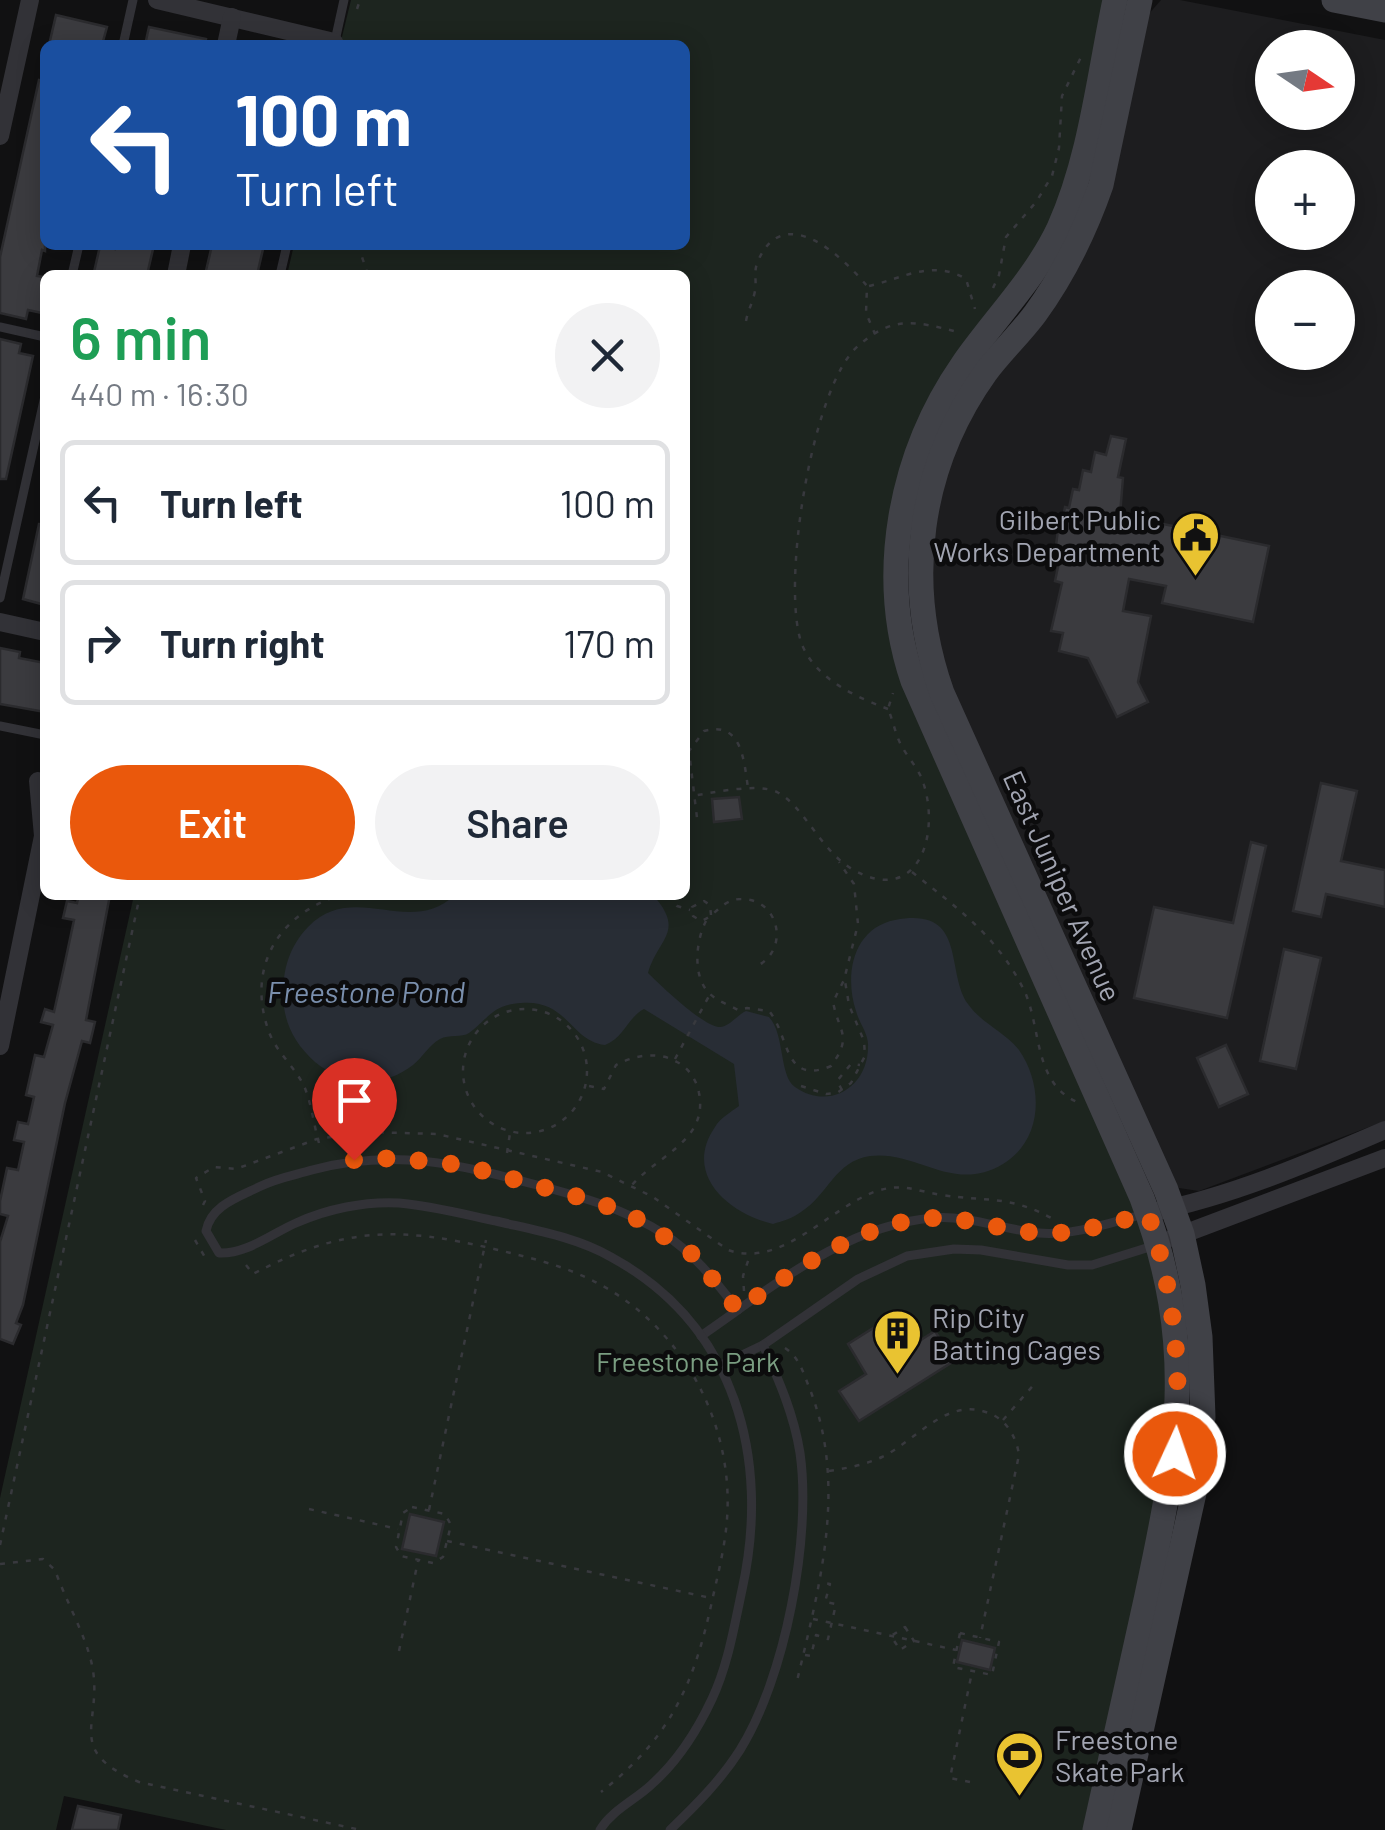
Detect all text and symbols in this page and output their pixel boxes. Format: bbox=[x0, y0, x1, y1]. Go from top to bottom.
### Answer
north arrow bbox=[1255, 30, 1355, 130]
map controls bbox=[1255, 30, 1355, 370]
text: 100 m bbox=[235, 76, 412, 160]
icon: left bbox=[70, 80, 200, 210]
button: + bbox=[1255, 150, 1355, 250]
text: Turn left bbox=[235, 161, 399, 215]
button: − bbox=[1255, 270, 1355, 370]
text: 6 min bbox=[70, 300, 211, 372]
button: close bbox=[555, 303, 660, 408]
text: 440 m · 16:30 bbox=[70, 374, 249, 412]
icon: left bbox=[75, 475, 130, 530]
text: Turn left bbox=[160, 480, 303, 526]
text: 100 m bbox=[560, 480, 655, 526]
place label: Gilbert Public Works Department bbox=[933, 502, 1161, 568]
public building icon: Gilbert Public Works Department bbox=[1170, 510, 1222, 578]
icon: right bbox=[75, 615, 130, 670]
text: Turn right bbox=[160, 620, 325, 666]
text: 170 m bbox=[563, 620, 655, 666]
button: Exit bbox=[70, 765, 355, 880]
button: Share bbox=[375, 765, 660, 880]
street label: East Juniper Avenue bbox=[997, 765, 1129, 1006]
water label: Freestone Pond bbox=[267, 973, 465, 1009]
pin bbox=[312, 1058, 397, 1161]
icon: arrive bbox=[327, 1073, 382, 1128]
place label: Rip City Batting Cages bbox=[932, 1300, 1101, 1366]
building icon: Rip City Batting Cages bbox=[871, 1308, 923, 1376]
park label: Freestone Park bbox=[596, 1344, 780, 1378]
position arrow bbox=[1123, 1402, 1227, 1506]
place label: Freestone Skate Park bbox=[1055, 1722, 1185, 1788]
sports icon: Freestone Skate Park bbox=[994, 1730, 1046, 1798]

